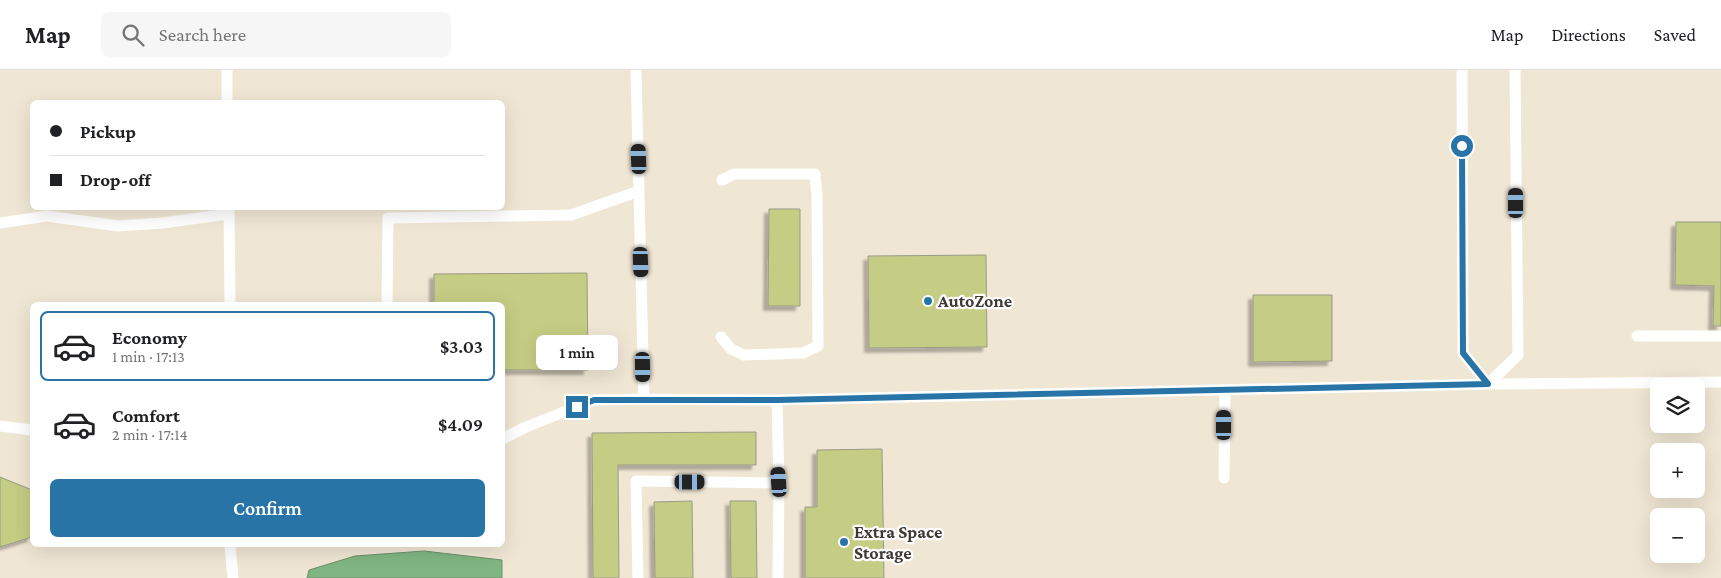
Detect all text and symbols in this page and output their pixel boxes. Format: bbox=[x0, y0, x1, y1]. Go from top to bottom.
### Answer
search box bbox=[101, 12, 451, 57]
text: Map bbox=[25, 21, 71, 48]
icon: search bbox=[119, 21, 147, 49]
text: Search here bbox=[159, 24, 246, 45]
text: Map bbox=[1491, 25, 1523, 45]
text: Directions bbox=[1551, 25, 1626, 45]
text: Saved bbox=[1654, 25, 1696, 45]
text: Pickup bbox=[80, 121, 136, 142]
route start bbox=[1451, 135, 1473, 157]
car bbox=[630, 144, 647, 174]
text: Drop-off bbox=[80, 169, 151, 190]
car bbox=[1508, 188, 1523, 218]
car bbox=[632, 247, 649, 277]
place label: AutoZone bbox=[937, 291, 1012, 311]
marker: AutoZone bbox=[922, 295, 934, 307]
icon: car bbox=[52, 324, 97, 369]
text: Economy bbox=[112, 327, 187, 348]
callout: 1 min bbox=[536, 334, 618, 370]
text: $3.03 bbox=[440, 336, 483, 357]
text: 1 min bbox=[559, 344, 595, 361]
text: 1 min · 17:13 bbox=[112, 348, 185, 365]
car bbox=[635, 352, 650, 382]
map controls bbox=[1650, 378, 1705, 563]
button: layers bbox=[1650, 378, 1705, 433]
route end bbox=[566, 396, 588, 418]
icon: car bbox=[52, 402, 97, 447]
text: Comfort bbox=[112, 405, 180, 426]
car bbox=[1216, 410, 1231, 440]
text: $4.09 bbox=[438, 414, 483, 435]
text: 2 min · 17:14 bbox=[112, 426, 188, 443]
button: + bbox=[1650, 443, 1705, 498]
car bbox=[770, 467, 787, 497]
car bbox=[675, 475, 705, 490]
button: Confirm bbox=[50, 479, 485, 537]
button: − bbox=[1650, 508, 1705, 563]
place label: Extra Space Storage bbox=[854, 522, 942, 563]
marker: Extra Space Storage bbox=[838, 536, 850, 548]

